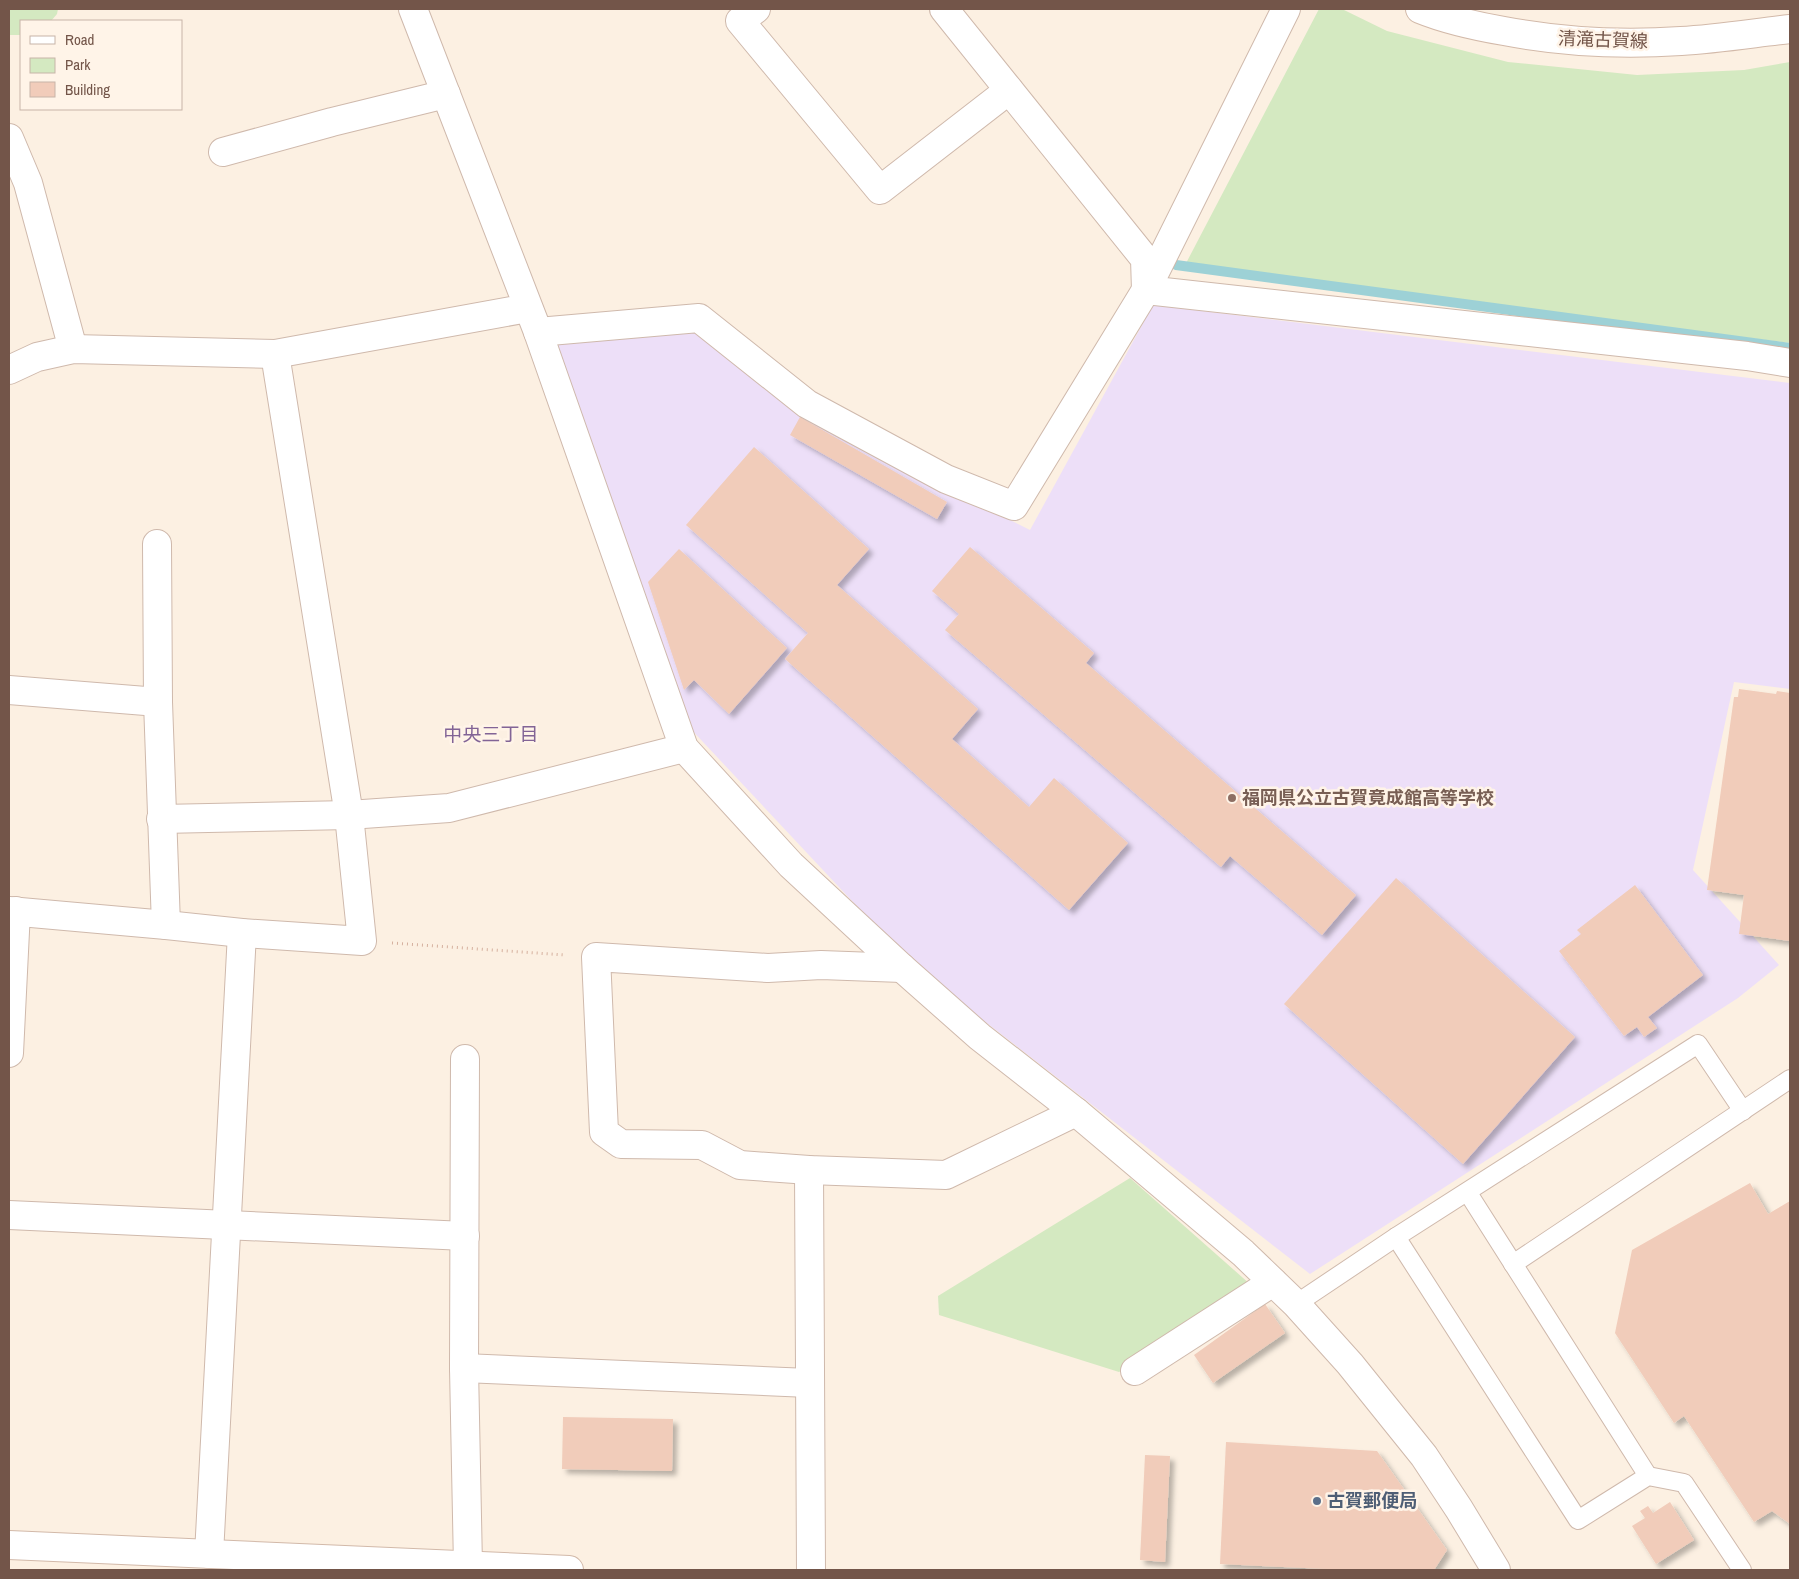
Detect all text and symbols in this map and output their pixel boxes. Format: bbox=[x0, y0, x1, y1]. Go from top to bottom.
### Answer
legend bbox=[20, 20, 182, 110]
street label: 清滝古賀線 bbox=[1558, 25, 1648, 54]
text: Road bbox=[65, 29, 94, 50]
text: Park bbox=[65, 54, 91, 75]
text: Building bbox=[65, 79, 110, 100]
district label: 中央三丁目 bbox=[443, 721, 539, 747]
place label: 福岡県公立古賀竟成館高等学校 bbox=[1242, 785, 1494, 810]
marker: 福岡県公立古賀竟成館高等学校 bbox=[1226, 792, 1238, 804]
place label: 古賀郵便局 bbox=[1327, 1488, 1417, 1513]
marker: 古賀郵便局 bbox=[1311, 1495, 1323, 1507]

